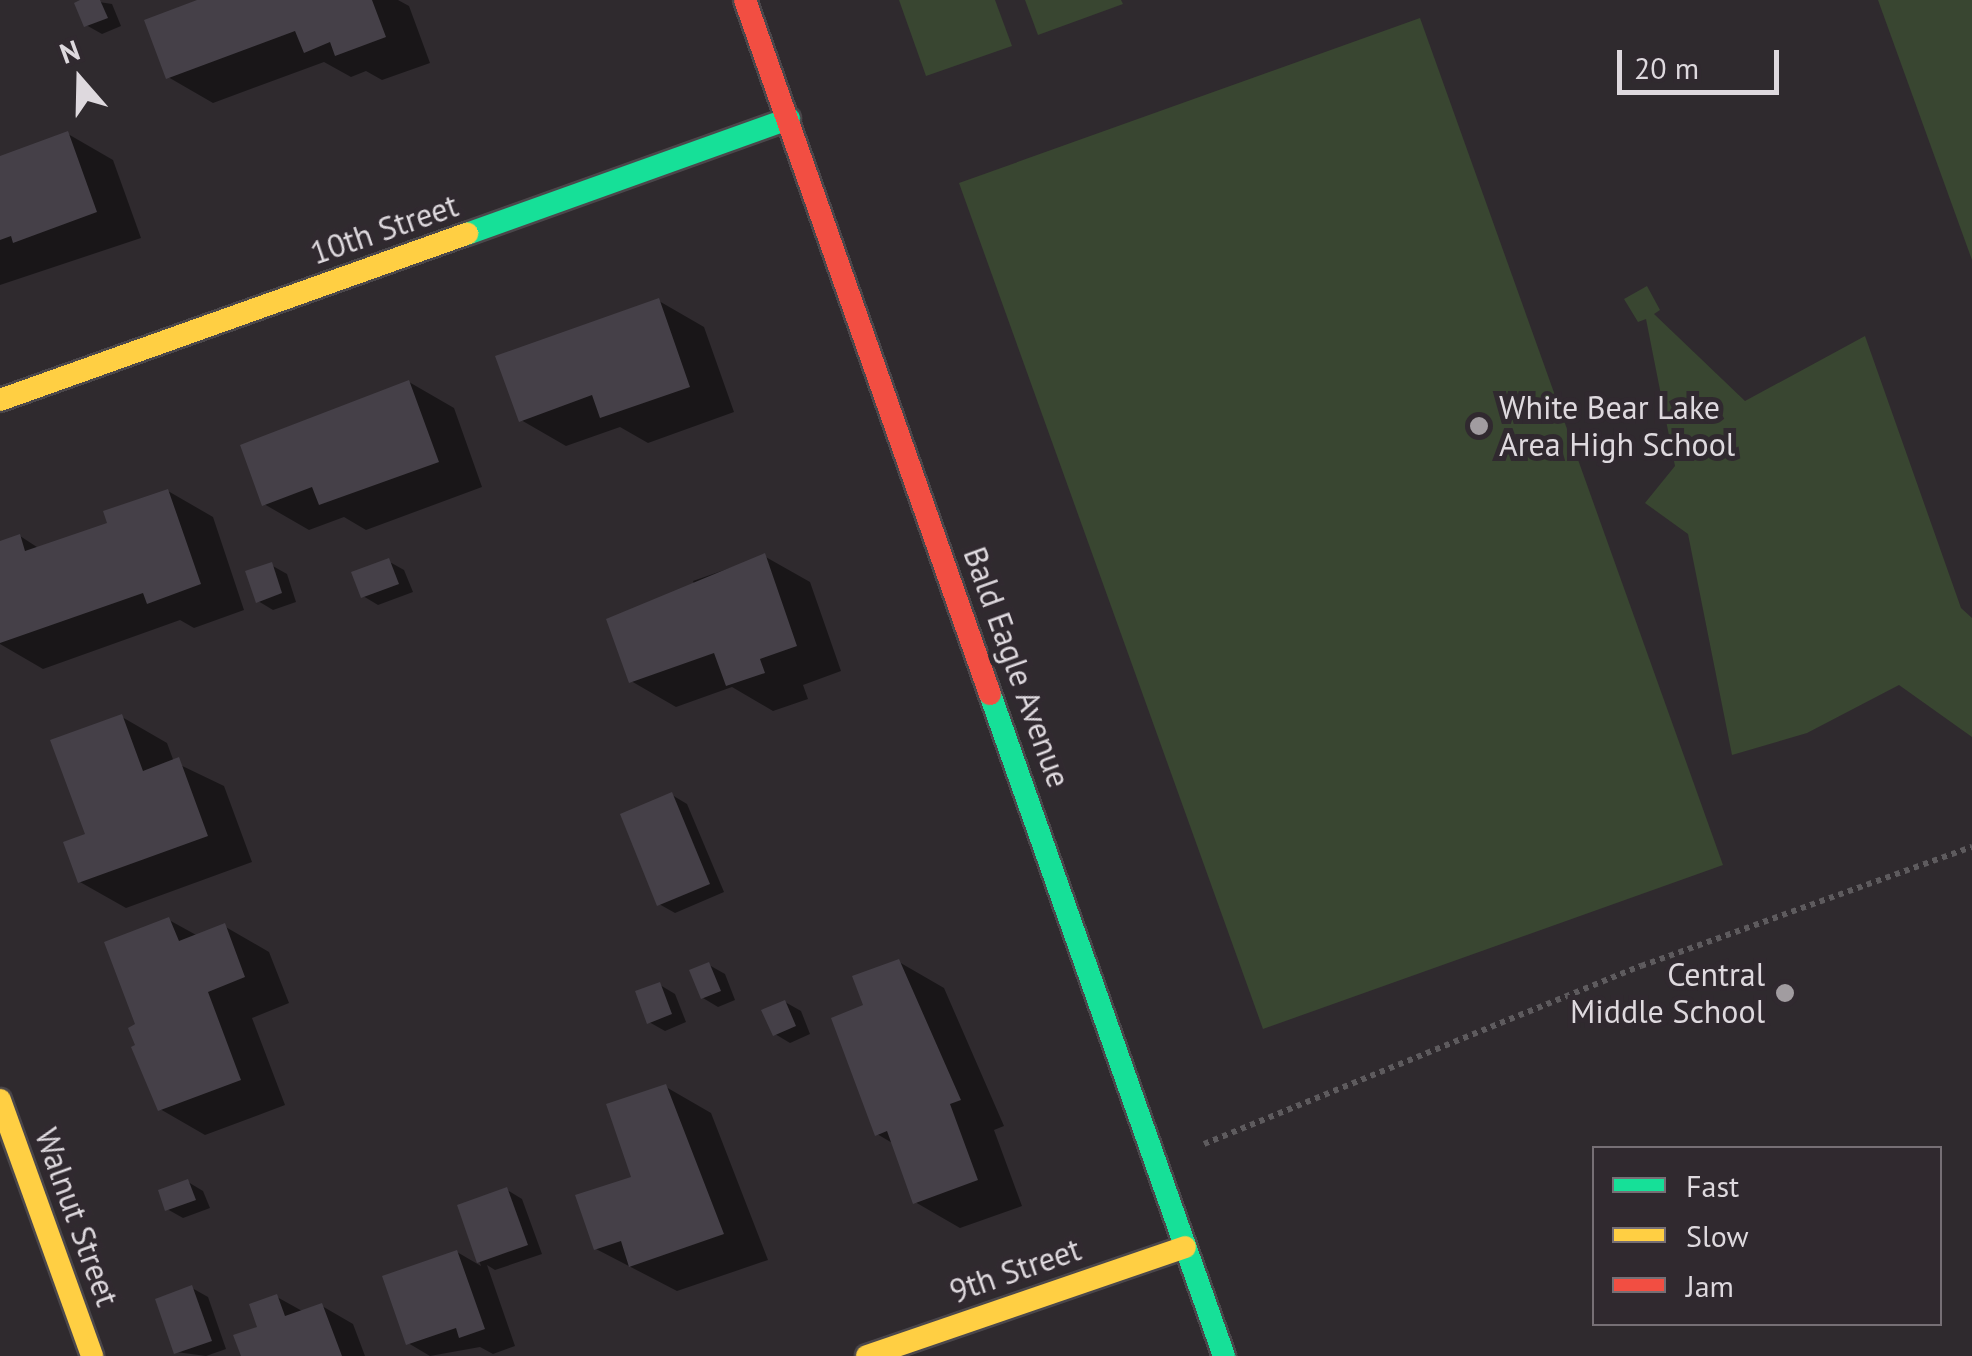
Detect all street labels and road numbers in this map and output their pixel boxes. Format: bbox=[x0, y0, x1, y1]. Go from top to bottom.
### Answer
street label: 10th Street bbox=[305, 186, 463, 272]
street label: Bald Eagle Avenue bbox=[956, 541, 1078, 793]
street label: Walnut Street bbox=[27, 1123, 127, 1311]
street label: 9th Street bbox=[944, 1230, 1086, 1310]

